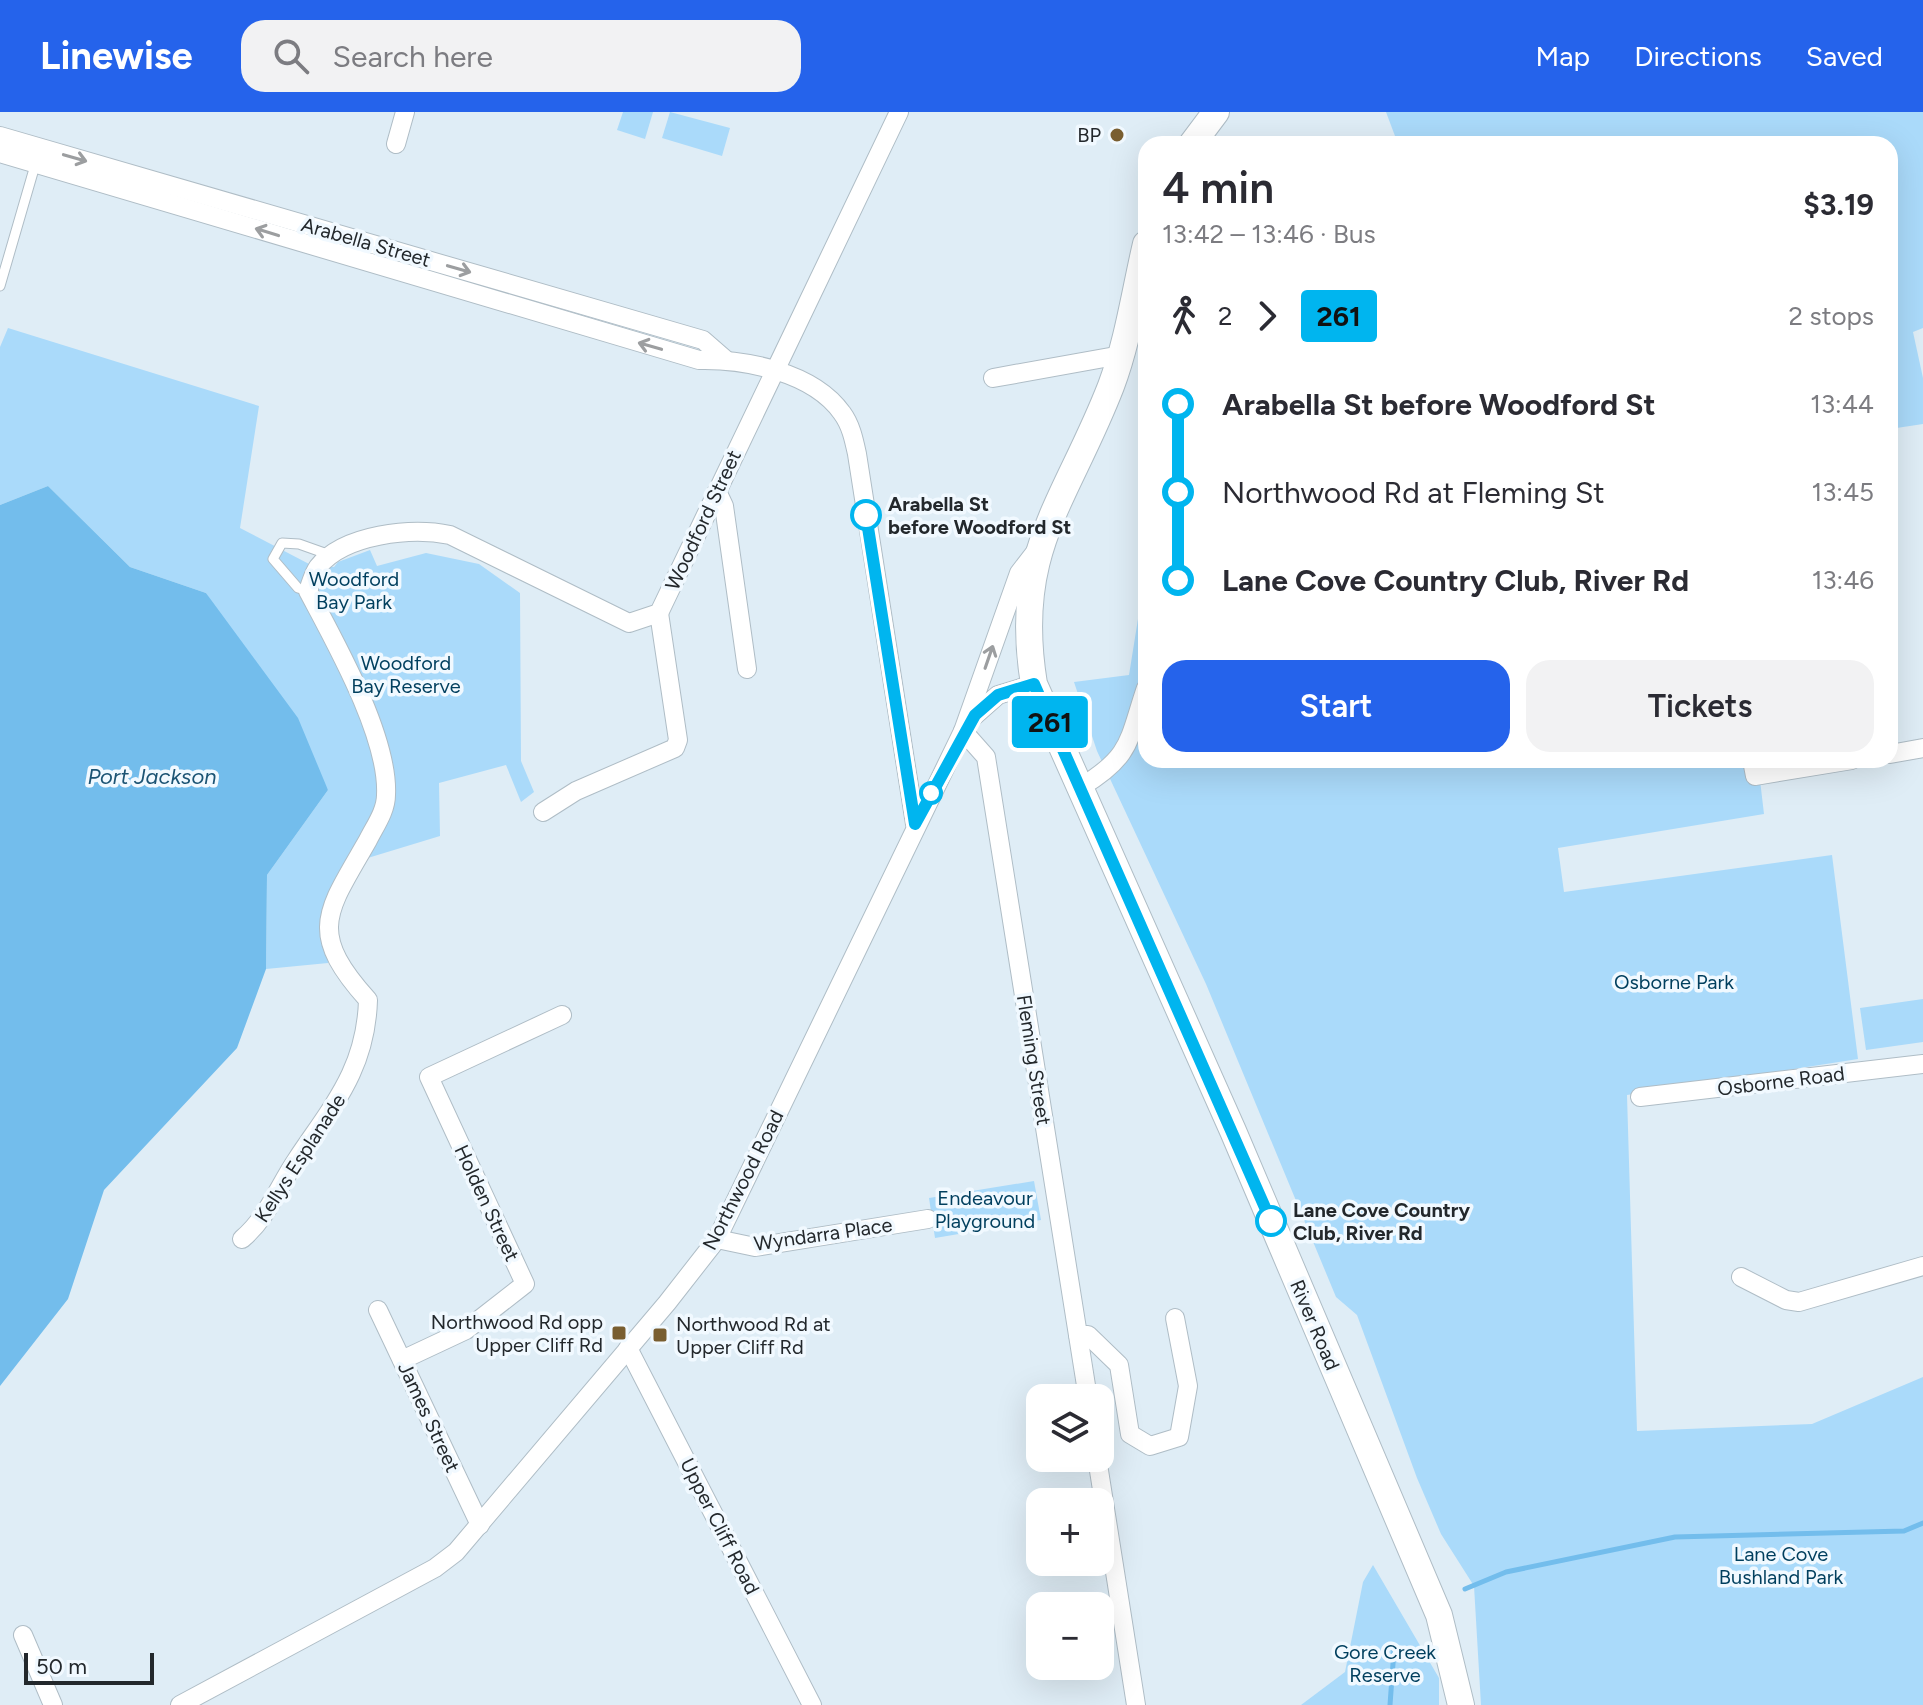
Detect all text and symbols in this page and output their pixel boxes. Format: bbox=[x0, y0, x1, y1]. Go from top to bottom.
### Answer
search box bbox=[241, 20, 801, 92]
text: Linewise bbox=[40, 33, 193, 79]
icon: search bbox=[269, 34, 313, 78]
text: Search here bbox=[333, 38, 493, 75]
text: Map bbox=[1536, 39, 1590, 73]
text: Directions bbox=[1634, 39, 1762, 73]
text: Saved bbox=[1806, 39, 1883, 73]
place label: BP bbox=[1077, 123, 1101, 147]
marker: BP bbox=[1108, 126, 1126, 144]
one-way arrow bbox=[61, 151, 87, 166]
text: 4 min bbox=[1162, 161, 1274, 214]
text: $3.19 bbox=[1803, 186, 1874, 223]
street label: Arabella Street bbox=[299, 212, 433, 272]
text: 13:42 – 13:46 · Bus bbox=[1162, 218, 1376, 250]
one-way arrow bbox=[254, 224, 280, 239]
one-way arrow bbox=[446, 263, 471, 277]
icon: walk bbox=[1162, 294, 1206, 338]
icon: forward bbox=[1245, 294, 1289, 338]
text: 261 bbox=[1317, 299, 1361, 333]
text: 2 bbox=[1218, 300, 1233, 332]
text: 2 stops bbox=[1789, 300, 1874, 332]
one-way arrow bbox=[638, 338, 664, 353]
text: Arabella St before Woodford St bbox=[1222, 386, 1656, 423]
text: 13:44 bbox=[1810, 388, 1874, 420]
street label: Woodford Street bbox=[660, 446, 746, 594]
text: Northwood Rd at Fleming St bbox=[1222, 474, 1605, 511]
text: 13:45 bbox=[1811, 476, 1874, 508]
place label: Arabella St before Woodford St bbox=[888, 492, 1071, 539]
marker: Arabella St before Woodford St bbox=[851, 500, 881, 530]
text: Lane Cove Country Club, River Rd bbox=[1222, 562, 1689, 599]
text: 13:46 bbox=[1812, 564, 1874, 596]
park label: Woodford Bay Park bbox=[309, 567, 399, 614]
one-way arrow bbox=[983, 645, 998, 670]
park label: Woodford Bay Reserve bbox=[351, 651, 461, 698]
button: Start bbox=[1162, 660, 1510, 752]
button: Tickets bbox=[1526, 660, 1874, 752]
line badge: 261 bbox=[1004, 696, 1096, 748]
text: 261 bbox=[1028, 705, 1072, 739]
water label: Port Jackson bbox=[88, 763, 217, 790]
unlabelled marker bbox=[920, 782, 942, 804]
park label: Osborne Park bbox=[1614, 970, 1734, 994]
street label: Fleming Street bbox=[1012, 993, 1056, 1127]
street label: Osborne Road bbox=[1716, 1061, 1846, 1101]
street label: Kellys Esplanade bbox=[250, 1089, 350, 1227]
street label: Northwood Road bbox=[697, 1106, 789, 1254]
street label: Holden Street bbox=[450, 1141, 524, 1265]
park label: Endeavour Playground bbox=[935, 1186, 1035, 1233]
place label: Lane Cove Country Club, River Rd bbox=[1293, 1198, 1470, 1245]
marker: Lane Cove Country Club, River Rd bbox=[1256, 1206, 1286, 1236]
street label: Wyndarra Place bbox=[752, 1212, 894, 1256]
street label: River Road bbox=[1285, 1276, 1345, 1374]
place label: Northwood Rd opp Upper Cliff Rd bbox=[431, 1310, 603, 1357]
place label: Northwood Rd at Upper Cliff Rd bbox=[676, 1312, 831, 1359]
marker: Northwood Rd opp Upper Cliff Rd bbox=[610, 1324, 628, 1342]
marker: Northwood Rd at Upper Cliff Rd bbox=[651, 1326, 669, 1344]
street label: James Street bbox=[393, 1358, 465, 1476]
map controls bbox=[1026, 1384, 1114, 1680]
button: layers bbox=[1026, 1384, 1114, 1472]
street label: Upper Cliff Road bbox=[675, 1454, 765, 1598]
button: + bbox=[1026, 1488, 1114, 1576]
park label: Lane Cove Bushland Park bbox=[1719, 1542, 1843, 1589]
button: − bbox=[1026, 1592, 1114, 1680]
park label: Gore Creek Reserve bbox=[1334, 1640, 1436, 1687]
scale bar bbox=[24, 1649, 154, 1685]
text: 50 m bbox=[36, 1653, 87, 1680]

